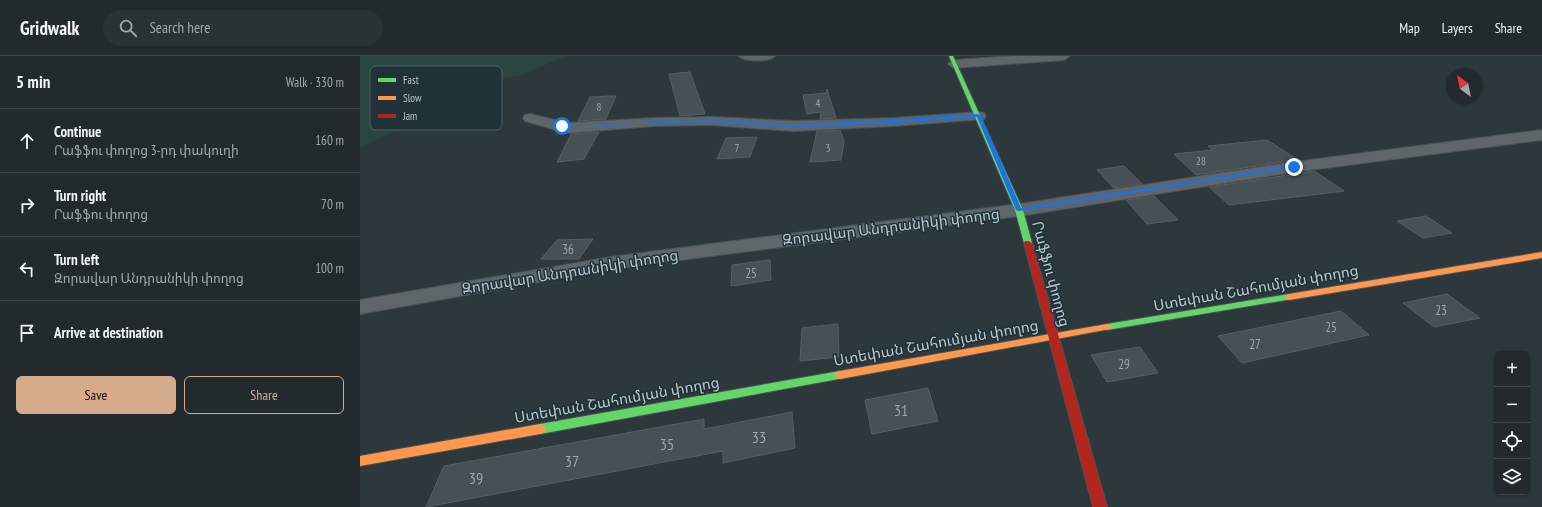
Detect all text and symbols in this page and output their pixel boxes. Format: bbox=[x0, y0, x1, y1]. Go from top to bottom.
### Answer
search box bbox=[103, 10, 383, 46]
text: Gridwalk bbox=[20, 16, 79, 40]
icon: search bbox=[117, 17, 139, 39]
text: Search here bbox=[149, 18, 210, 37]
text: Map bbox=[1399, 19, 1420, 37]
text: Layers bbox=[1442, 19, 1473, 37]
text: Share bbox=[1495, 19, 1522, 37]
legend bbox=[370, 66, 502, 130]
north arrow bbox=[1446, 68, 1482, 104]
text: 5 min bbox=[16, 71, 50, 93]
text: Fast bbox=[403, 73, 419, 87]
text: Walk · 330 m bbox=[286, 74, 344, 91]
text: Slow bbox=[403, 91, 422, 105]
house number: 4 bbox=[816, 96, 821, 110]
house number: 8 bbox=[597, 100, 602, 114]
text: Jam bbox=[402, 109, 417, 123]
route start bbox=[553, 117, 571, 135]
text: Continue bbox=[54, 122, 101, 141]
icon: ahead bbox=[16, 130, 38, 152]
text: 160 m bbox=[315, 132, 344, 149]
house number: 7 bbox=[735, 141, 740, 155]
house number: 3 bbox=[826, 141, 831, 155]
text: Րաֆֆու փողոց 3-րդ փակուղի bbox=[54, 142, 239, 159]
house number: 28 bbox=[1196, 154, 1206, 168]
route end bbox=[1285, 158, 1303, 176]
text: Turn right bbox=[54, 186, 106, 205]
icon: right bbox=[16, 194, 38, 216]
text: 70 m bbox=[321, 196, 344, 213]
street label: Զորավար Անդրանիկի փողոց bbox=[781, 204, 1001, 249]
text: Րաֆֆու փողոց bbox=[54, 206, 148, 223]
street label: Րաֆֆու փողոց bbox=[1028, 219, 1075, 329]
house number: 36 bbox=[562, 241, 574, 258]
street label: Զորավար Անդրանիկի փողոց bbox=[460, 245, 680, 298]
text: Turn left bbox=[54, 250, 99, 269]
icon: left bbox=[16, 258, 38, 280]
text: 100 m bbox=[315, 260, 344, 277]
street label: Ստեփան Շահումյան փողոց bbox=[1152, 260, 1360, 315]
house number: 25 bbox=[745, 265, 757, 282]
text: Զորավար Անդրանիկի փողոց bbox=[54, 270, 244, 287]
house number: 23 bbox=[1435, 302, 1447, 319]
street label: Ստեփան Շահումյան փողոց bbox=[832, 315, 1040, 370]
house number: 25 bbox=[1325, 319, 1337, 336]
icon: arrive bbox=[16, 322, 38, 344]
text: Arrive at destination bbox=[54, 323, 163, 342]
house number: 27 bbox=[1249, 336, 1261, 353]
map controls bbox=[1494, 351, 1530, 495]
button: + bbox=[1494, 351, 1530, 387]
house number: 29 bbox=[1118, 356, 1130, 373]
street label: Ստեփան Շահումյան փողոց bbox=[513, 372, 721, 427]
button: Save bbox=[16, 376, 176, 414]
button: Share bbox=[184, 376, 344, 414]
button: − bbox=[1494, 387, 1530, 423]
house number: 31 bbox=[894, 400, 908, 420]
button: locate bbox=[1494, 423, 1530, 459]
house number: 33 bbox=[752, 427, 766, 447]
house number: 35 bbox=[660, 434, 674, 454]
house number: 37 bbox=[565, 451, 579, 471]
button: layers bbox=[1494, 459, 1530, 495]
house number: 39 bbox=[469, 468, 483, 488]

